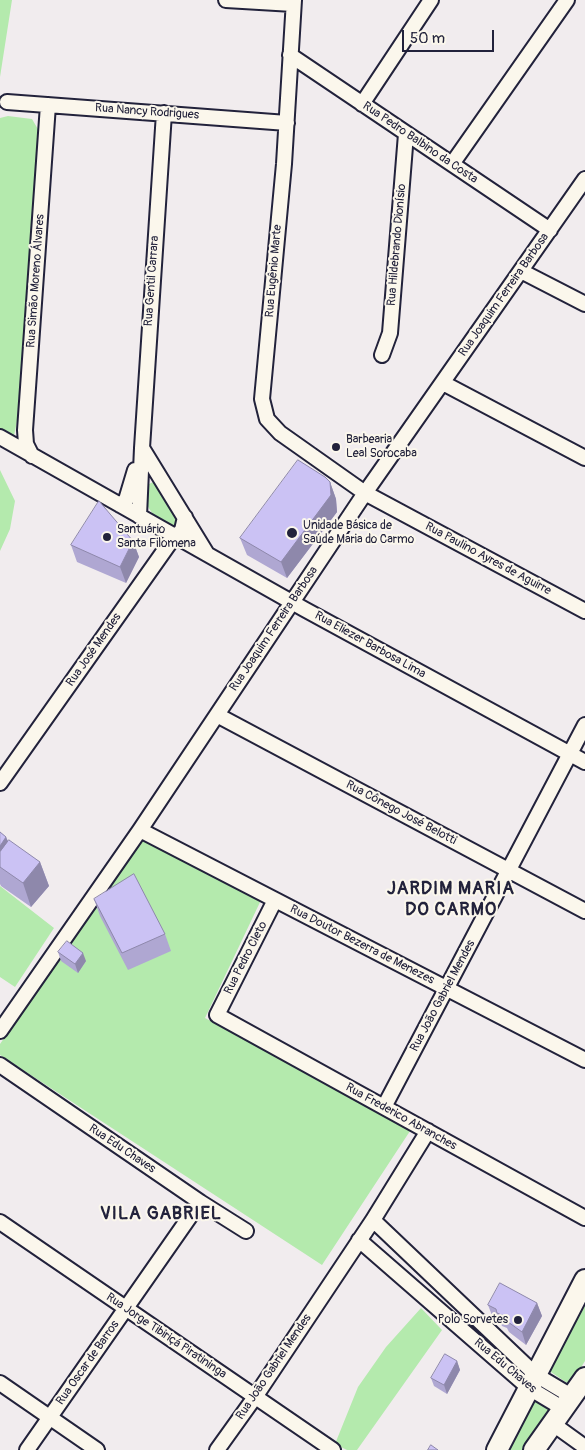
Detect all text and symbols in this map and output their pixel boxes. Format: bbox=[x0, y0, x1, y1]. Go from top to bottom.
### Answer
scale bar bbox=[405, 20, 498, 52]
text: 50 m bbox=[410, 29, 445, 48]
street label: Rua Pedro Balbino da Costa bbox=[360, 99, 480, 187]
street label: Rua Nancy Rodrigues bbox=[95, 101, 199, 123]
street label: Rua Hildebrando Dionísio bbox=[384, 183, 410, 307]
street label: Rua Simão Moreno Álvares bbox=[24, 214, 48, 348]
street label: Rua Eugênio Marte bbox=[263, 224, 285, 318]
street label: Rua Joaquim Ferreira Barbosa bbox=[456, 231, 552, 359]
street label: Rua Gentil Carrara bbox=[142, 235, 162, 327]
place label: Barbearia Leal Sorocaba bbox=[346, 433, 417, 461]
marker: Barbearia Leal Sorocaba bbox=[330, 441, 342, 453]
place label: Unidade Básica de Saúde Maria do Carmo bbox=[303, 519, 414, 547]
street label: Rua Paulino Ayres de Aguirre bbox=[422, 520, 554, 598]
place label: Santuário Santa Filomena bbox=[117, 523, 196, 551]
marker: Unidade Básica de Saúde Maria do Carmo bbox=[285, 526, 299, 540]
marker: Santuário Santa Filomena bbox=[101, 531, 113, 543]
street label: Rua Joaquim Ferreira Barbosa bbox=[227, 564, 321, 694]
street label: Rua Eliezer Barbosa Lima bbox=[312, 608, 428, 682]
street label: Rua José Mendes bbox=[63, 611, 125, 689]
street label: Rua Cônego José Belotti bbox=[343, 778, 459, 848]
district label: JARDIM MARIA DO CARMO bbox=[386, 878, 516, 921]
street label: Rua Doutor Bezerra de Menezes bbox=[287, 902, 437, 988]
street label: Rua Pedro Cleto bbox=[221, 919, 271, 997]
street label: Rua João Gabriel Mendes bbox=[407, 938, 479, 1054]
street label: Rua Frederico Abranches bbox=[343, 1080, 459, 1154]
street label: Rua Edu Chaves bbox=[86, 1121, 158, 1177]
district label: VILA GABRIEL bbox=[99, 1203, 223, 1225]
street label: Rua Jorge Tibiriçá Piratininga bbox=[103, 1290, 229, 1382]
street label: Rua João Gabriel Mendes bbox=[233, 1311, 315, 1423]
place label: Polo Sorvetes bbox=[438, 1313, 508, 1327]
marker: Polo Sorvetes bbox=[512, 1314, 524, 1326]
street label: Rua Oscar de Barros bbox=[53, 1318, 123, 1408]
street label: Rua Edu Chaves bbox=[471, 1336, 539, 1396]

